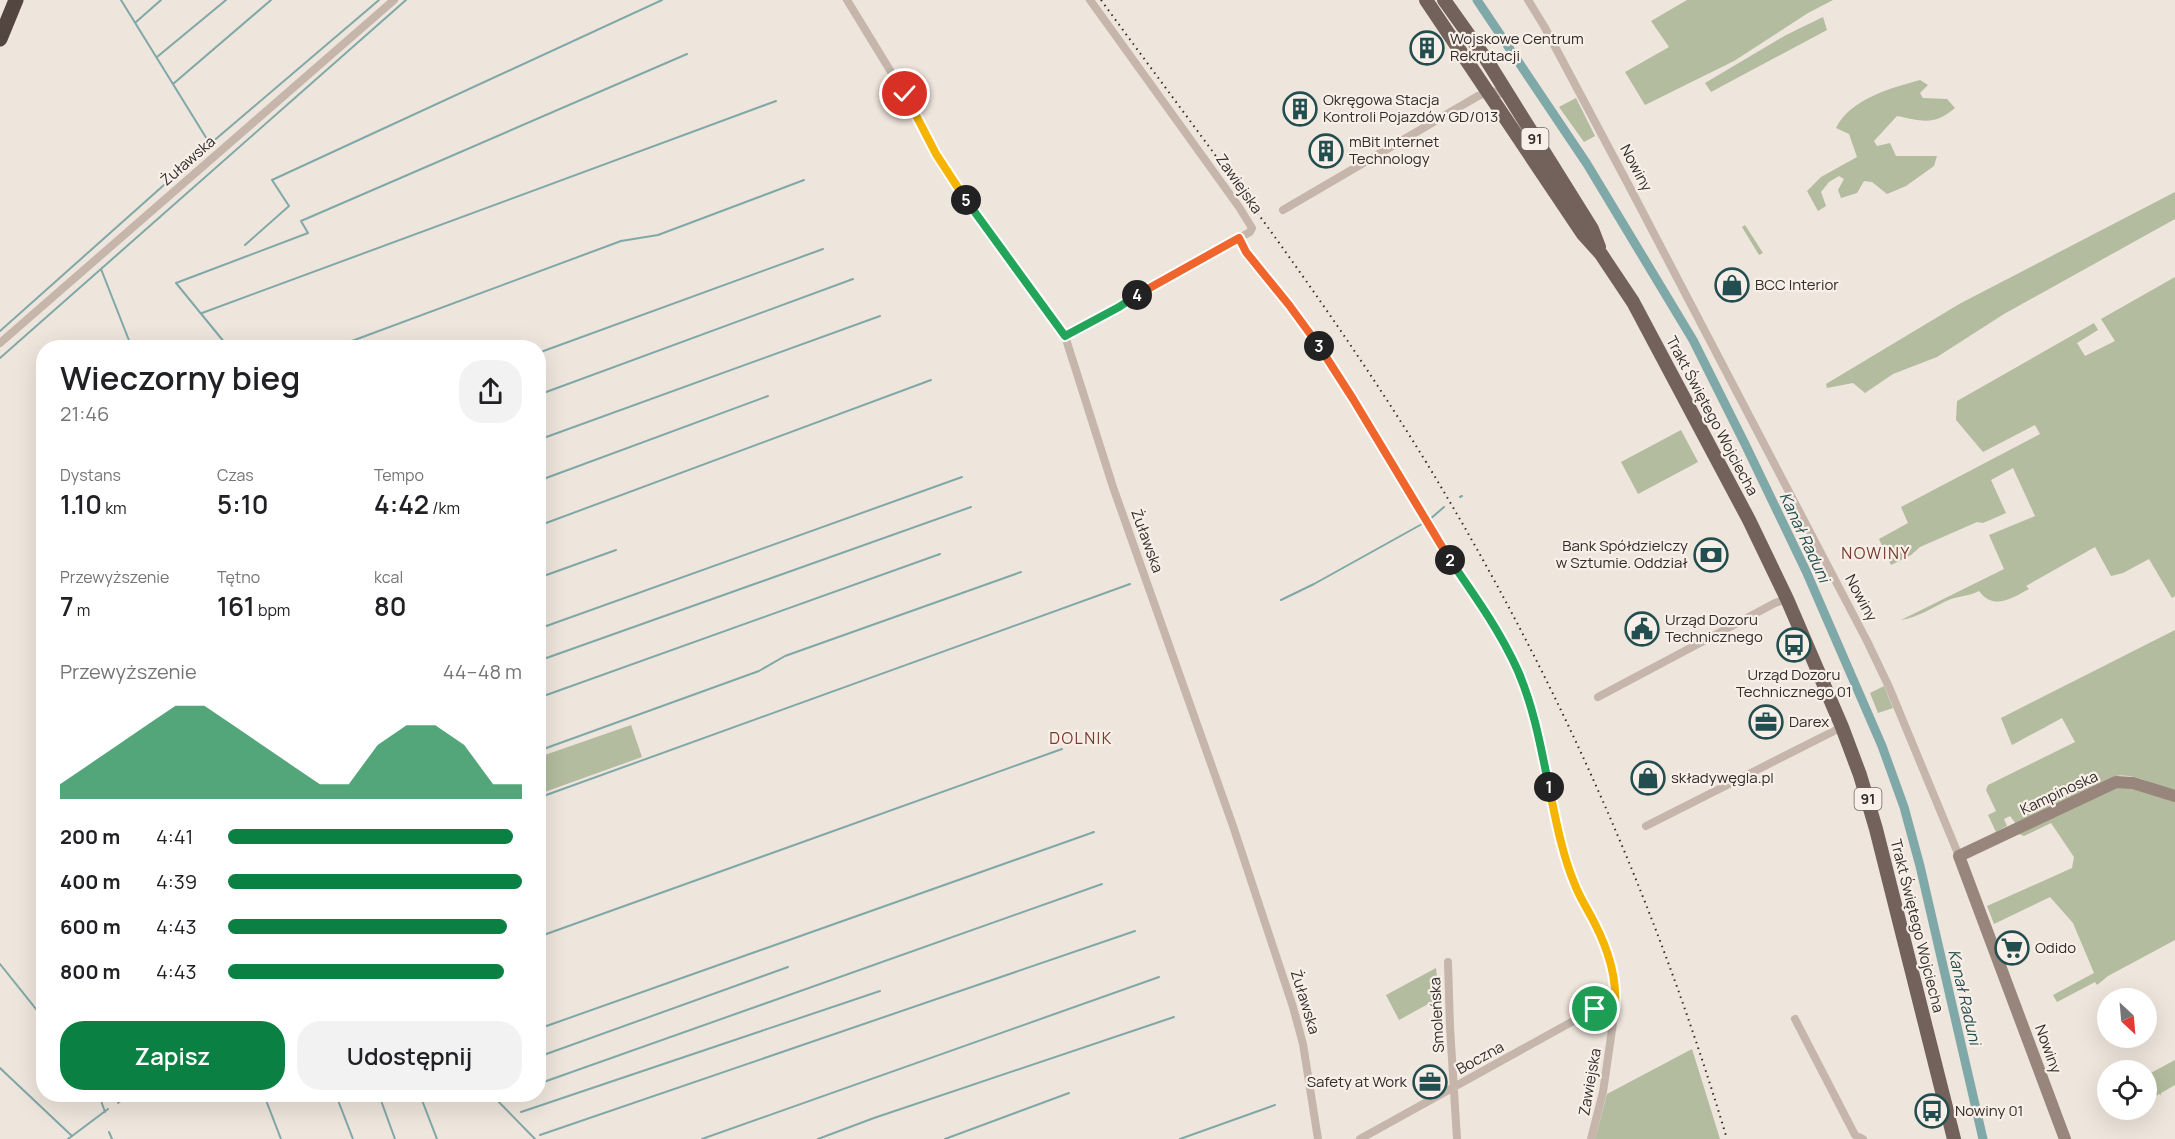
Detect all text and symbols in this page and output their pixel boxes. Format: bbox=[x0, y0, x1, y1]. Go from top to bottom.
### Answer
place label: Wojskowe Centrum Rekrutacji bbox=[1450, 28, 1584, 66]
building icon: Wojskowe Centrum Rekrutacji bbox=[1409, 30, 1445, 66]
pin bbox=[879, 68, 930, 119]
icon: check bbox=[888, 77, 921, 110]
place label: Okręgowa Stacja Kontroli Pojazdów GD/013 bbox=[1323, 89, 1498, 127]
building icon: Okręgowa Stacja Kontroli Pojazdów GD/013 bbox=[1282, 91, 1318, 127]
road number: 91 bbox=[1522, 128, 1549, 150]
street label: Żuławska bbox=[156, 131, 220, 190]
place label: mBit Internet Technology bbox=[1349, 131, 1439, 169]
building icon: mBit Internet Technology bbox=[1308, 133, 1344, 169]
street label: Nowiny bbox=[1615, 141, 1658, 195]
street label: Zawiejska bbox=[1211, 150, 1268, 218]
pin: 5 bbox=[951, 185, 981, 215]
text: 5 bbox=[961, 189, 971, 211]
shop icon: BCC Interior bbox=[1714, 267, 1750, 303]
place label: BCC Interior bbox=[1755, 274, 1839, 295]
pin: 4 bbox=[1122, 280, 1152, 310]
text: 4 bbox=[1132, 284, 1142, 306]
pin: 3 bbox=[1304, 331, 1334, 361]
street label: Trakt Świętego Wojciecha bbox=[1661, 332, 1763, 499]
text: 3 bbox=[1314, 335, 1324, 357]
text: Wieczorny bieg bbox=[60, 355, 300, 400]
button: share bbox=[459, 360, 522, 423]
text: 21:46 bbox=[60, 400, 109, 427]
text: Dystans bbox=[60, 464, 121, 486]
text: Czas bbox=[217, 464, 254, 486]
text: Tempo bbox=[374, 464, 424, 486]
text: 1.10 bbox=[60, 486, 102, 522]
text: 5:10 bbox=[217, 486, 268, 522]
text: 4:42 bbox=[374, 486, 429, 522]
water label: Kanał Raduni bbox=[1774, 488, 1836, 588]
text: km bbox=[102, 497, 127, 519]
text: /km bbox=[429, 497, 460, 519]
street label: Żuławska bbox=[1126, 506, 1169, 576]
place label: Bank Spółdzielczy w Sztumie. Oddział bbox=[1556, 535, 1688, 573]
bank icon: Bank Spółdzielczy w Sztumie. Oddział bbox=[1693, 537, 1729, 573]
district label: NOWINY bbox=[1841, 542, 1911, 564]
pin: 2 bbox=[1435, 545, 1465, 575]
text: 2 bbox=[1445, 549, 1455, 571]
text: Przewyższenie bbox=[60, 566, 169, 588]
text: Tętno bbox=[217, 566, 260, 588]
text: kcal bbox=[374, 566, 403, 588]
street label: Nowiny bbox=[1840, 571, 1883, 625]
text: 7 bbox=[60, 588, 74, 624]
text: 161 bbox=[217, 588, 255, 624]
text: 80 bbox=[374, 588, 406, 624]
text: m bbox=[74, 599, 90, 621]
text: bpm bbox=[255, 599, 290, 621]
place label: Urząd Dozoru Technicznego bbox=[1665, 609, 1763, 647]
public building icon: Urząd Dozoru Technicznego bbox=[1624, 611, 1660, 647]
bus stop icon: Urząd Dozoru Technicznego 01 bbox=[1776, 627, 1812, 663]
text: Przewyższenie bbox=[60, 658, 197, 685]
text: 44–48 m bbox=[443, 658, 522, 685]
place label: Urząd Dozoru Technicznego 01 bbox=[1736, 664, 1852, 702]
office icon: Darex bbox=[1748, 704, 1784, 740]
place label: Darex bbox=[1789, 711, 1829, 732]
district label: DOLNIK bbox=[1049, 727, 1113, 749]
shop icon: składywęgla.pl bbox=[1630, 760, 1666, 796]
street label: Kampinoska bbox=[2016, 765, 2101, 820]
place label: składywęgla.pl bbox=[1671, 767, 1774, 788]
pin: 1 bbox=[1534, 772, 1564, 802]
text: 1 bbox=[1545, 776, 1553, 798]
road number: 91 bbox=[1854, 788, 1882, 810]
text: 200 m bbox=[60, 823, 120, 850]
text: 4:41 bbox=[156, 823, 193, 850]
street label: Trakt Świętego Wojciecha bbox=[1886, 837, 1949, 1015]
text: 400 m bbox=[60, 868, 120, 895]
text: 4:39 bbox=[156, 868, 197, 895]
text: 600 m bbox=[60, 913, 121, 940]
text: 4:43 bbox=[156, 913, 197, 940]
supermarket icon: Odido bbox=[1994, 930, 2030, 966]
place label: Odido bbox=[2035, 937, 2076, 958]
water label: Kanał Raduni bbox=[1943, 947, 1987, 1049]
text: 800 m bbox=[60, 958, 121, 985]
text: 4:43 bbox=[156, 958, 197, 985]
street label: Żuławska bbox=[1286, 967, 1325, 1037]
street label: Smoleńska bbox=[1424, 977, 1449, 1053]
pin bbox=[1569, 983, 1620, 1034]
north arrow bbox=[2097, 988, 2157, 1048]
map controls bbox=[2097, 988, 2157, 1120]
icon: arrive bbox=[1578, 992, 1611, 1025]
button: Zapisz bbox=[60, 1021, 285, 1090]
button: Udostępnij bbox=[297, 1021, 522, 1090]
street label: Nowiny bbox=[2030, 1022, 2067, 1076]
street label: Boczna bbox=[1452, 1036, 1507, 1079]
street label: Zawiejska bbox=[1573, 1046, 1606, 1117]
button: locate bbox=[2097, 1060, 2157, 1120]
office icon: Safety at Work bbox=[1412, 1064, 1448, 1100]
place label: Safety at Work bbox=[1307, 1071, 1408, 1092]
bus stop icon: Nowiny 01 bbox=[1914, 1093, 1950, 1129]
place label: Nowiny 01 bbox=[1955, 1100, 2023, 1121]

